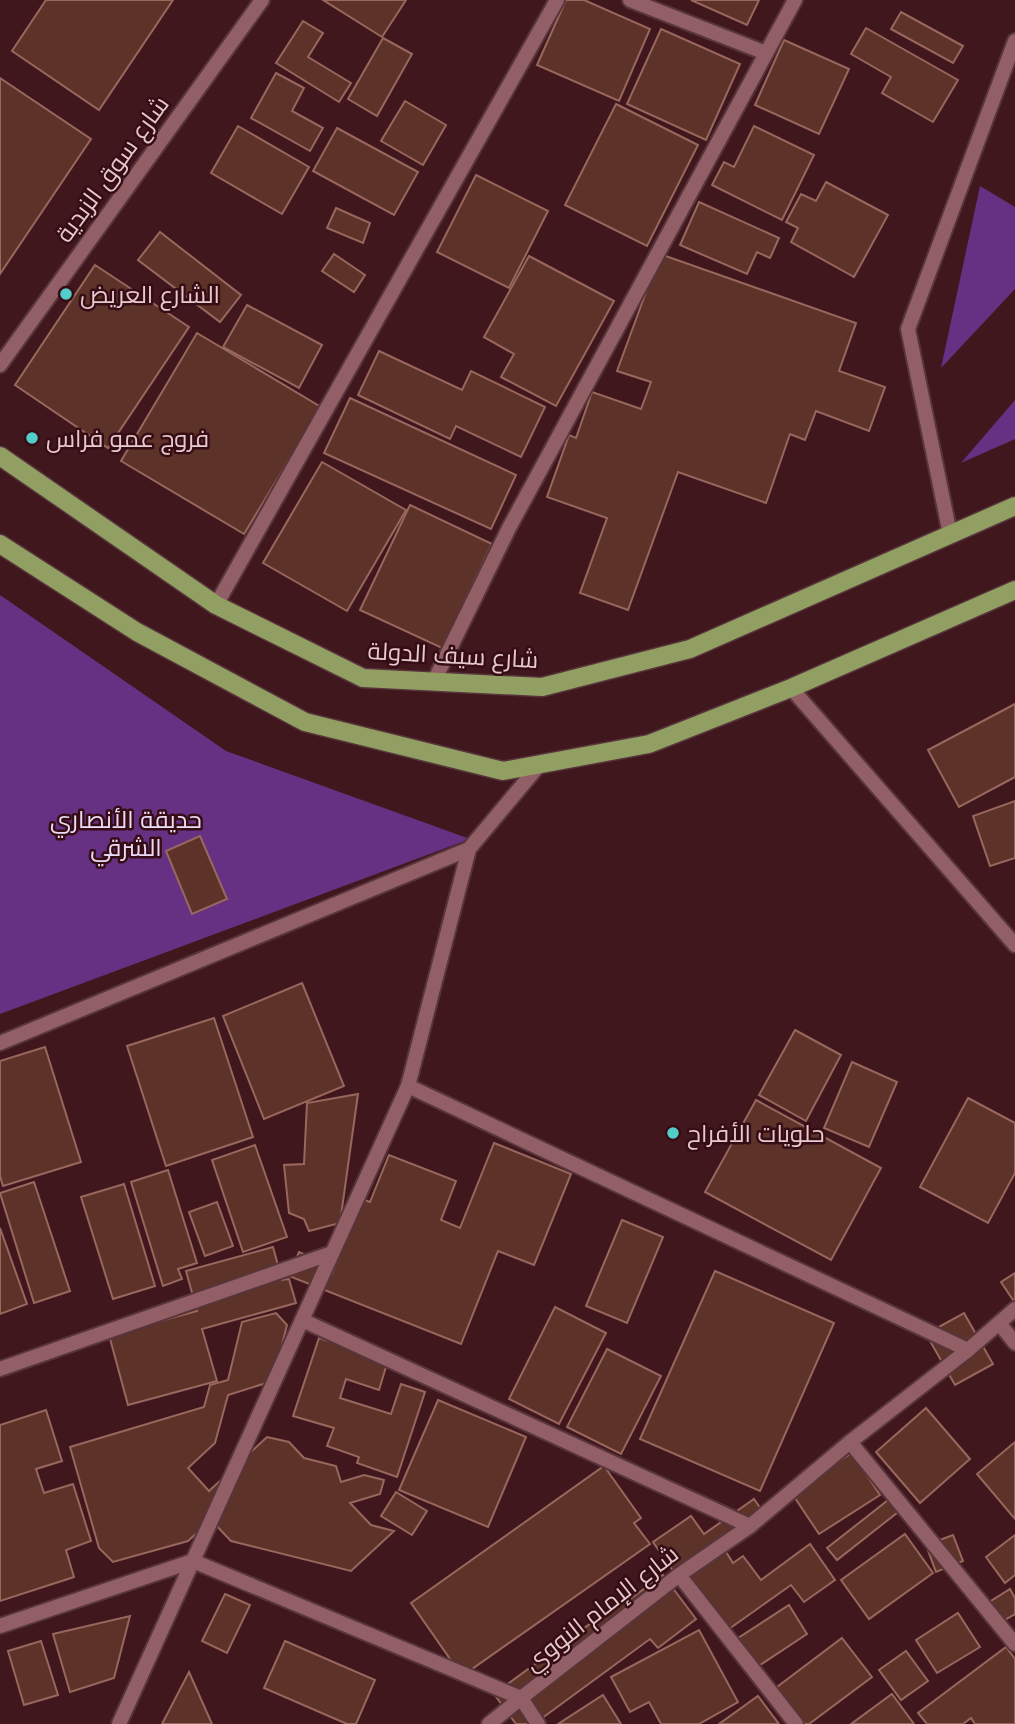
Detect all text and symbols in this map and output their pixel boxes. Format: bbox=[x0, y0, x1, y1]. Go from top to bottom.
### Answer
street label: شارع سوق الزبدية bbox=[48, 90, 176, 249]
place label: الشارع العريض bbox=[80, 279, 220, 311]
marker: الشارع العريض bbox=[58, 286, 74, 302]
place label: فروج عمو فراس bbox=[46, 423, 209, 455]
marker: فروج عمو فراس bbox=[24, 430, 40, 446]
street label: شارع سيف الدولة bbox=[367, 635, 539, 676]
park label: حديقة الأنصاري الشرقي bbox=[50, 804, 202, 867]
place label: حلويات الأفراح bbox=[687, 1118, 824, 1150]
marker: حلويات الأفراح bbox=[665, 1125, 681, 1141]
street label: شارع الإمام النووي bbox=[518, 1538, 686, 1680]

